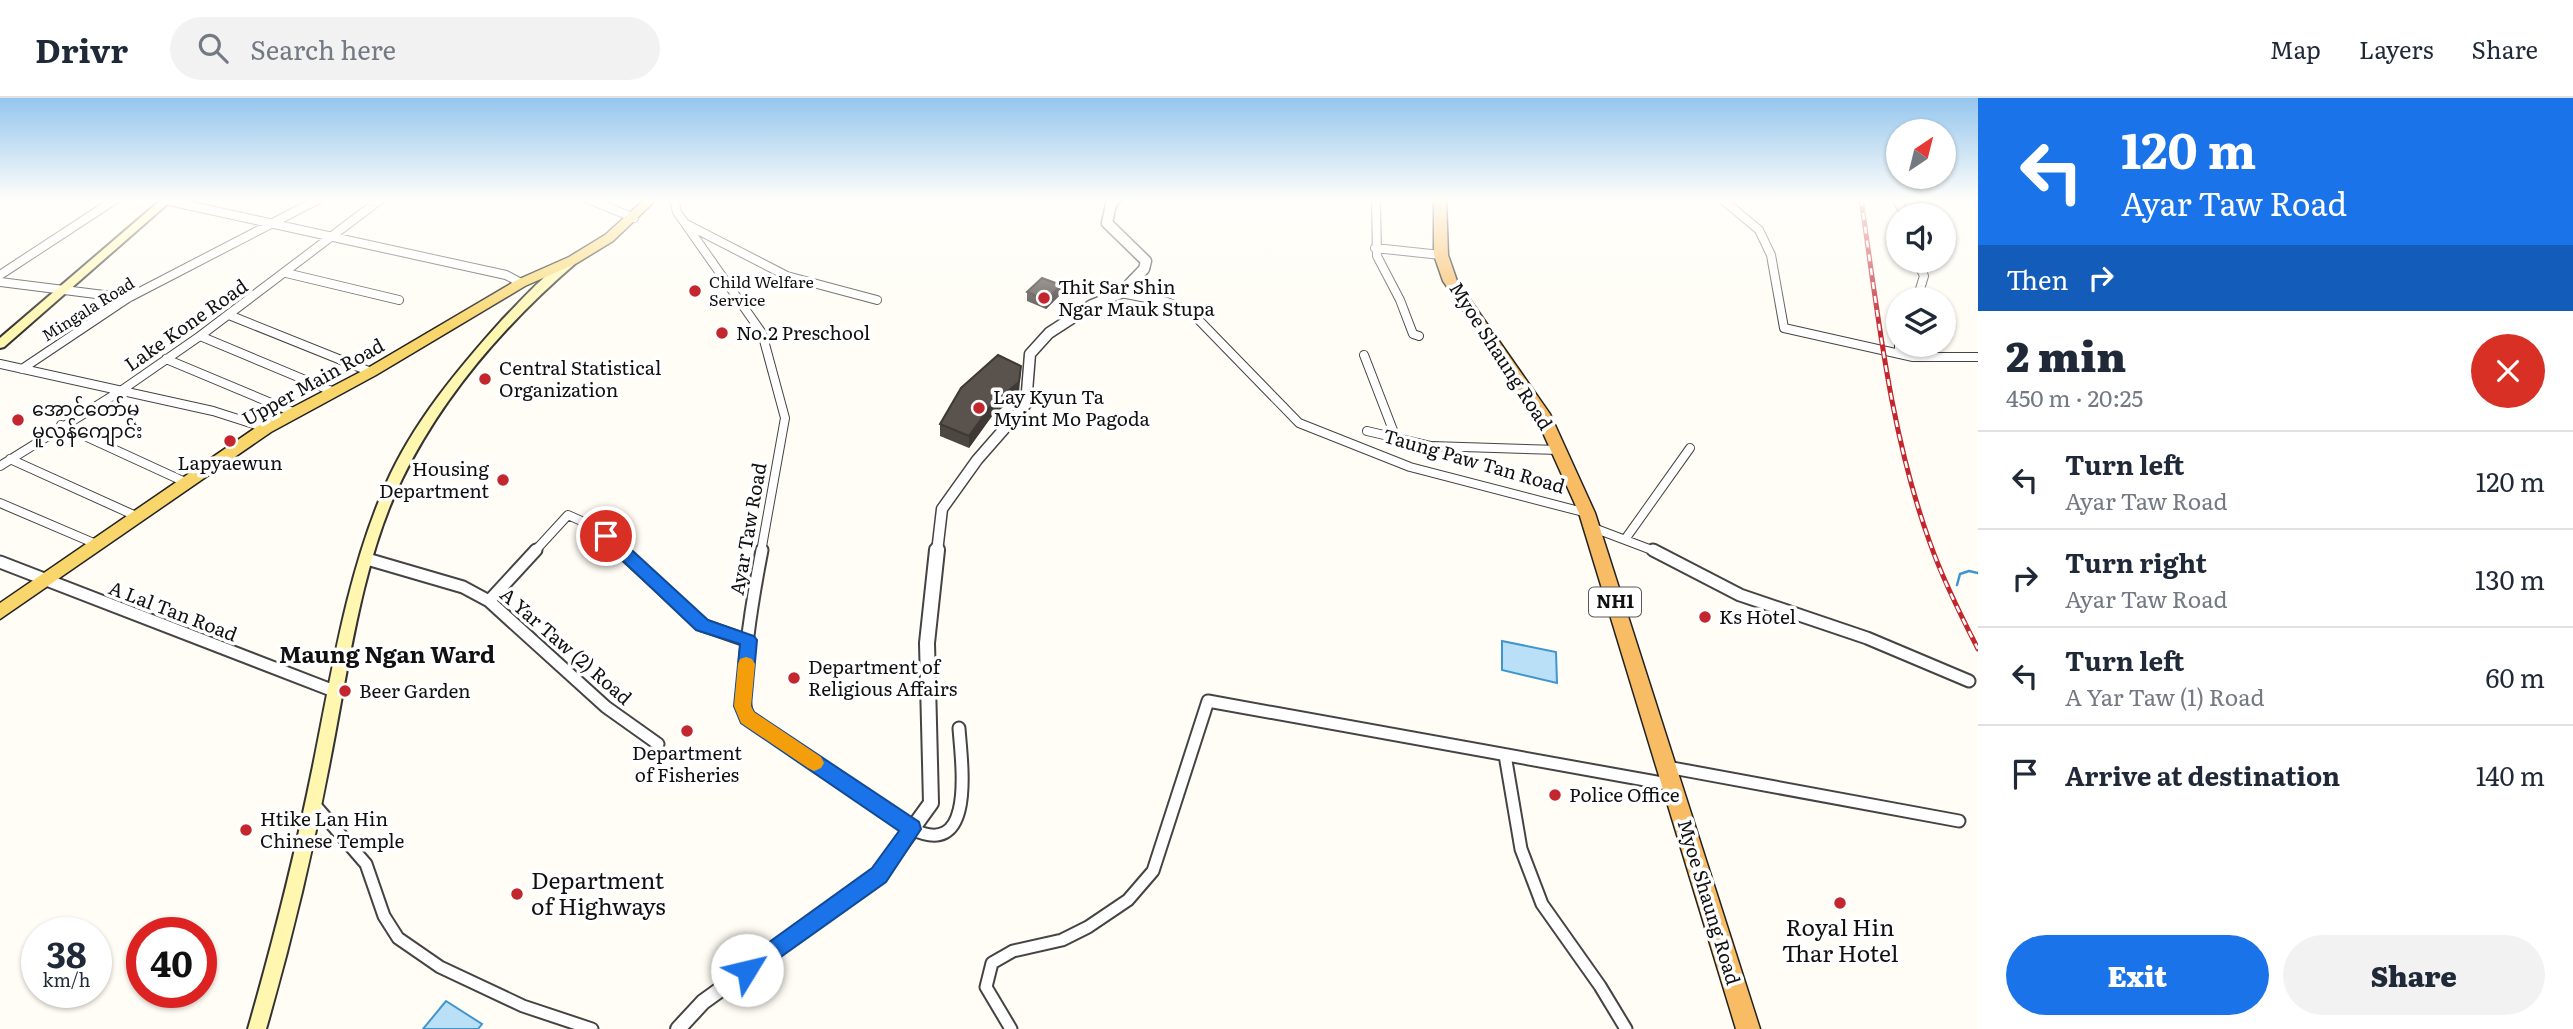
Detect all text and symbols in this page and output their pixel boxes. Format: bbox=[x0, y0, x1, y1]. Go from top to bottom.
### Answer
search box bbox=[170, 17, 660, 80]
text: Drivr bbox=[35, 24, 128, 73]
icon: search bbox=[194, 29, 232, 67]
text: Search here bbox=[250, 29, 396, 68]
text: Map bbox=[2270, 31, 2321, 66]
text: Layers bbox=[2359, 31, 2433, 66]
text: Share bbox=[2471, 31, 2538, 66]
text: 120 m bbox=[2121, 111, 2256, 184]
north arrow bbox=[1886, 119, 1956, 189]
map controls bbox=[1886, 119, 1956, 357]
icon: left bbox=[2006, 126, 2097, 217]
text: Ayar Taw Road bbox=[2121, 178, 2347, 226]
button: sound bbox=[1886, 203, 1956, 273]
text: Then bbox=[2006, 259, 2068, 298]
icon: right bbox=[2082, 259, 2120, 297]
place label: Child Welfare Service bbox=[709, 269, 814, 311]
street label: Mingala Road bbox=[37, 270, 139, 346]
street label: Lake Kone Road bbox=[118, 271, 253, 377]
place label: Thit Sar Shin Ngar Mauk Stupa bbox=[1058, 272, 1216, 322]
street label: Myoe Shaung Road bbox=[1443, 276, 1561, 435]
marker: Child Welfare Service bbox=[687, 283, 703, 299]
button: layers bbox=[1886, 287, 1956, 357]
marker: Thit Sar Shin Ngar Mauk Stupa bbox=[1036, 290, 1052, 306]
place label: No.2 Preschool bbox=[736, 318, 870, 346]
text: 2 min bbox=[2006, 323, 2126, 385]
marker: No.2 Preschool bbox=[714, 325, 730, 341]
street label: Upper Main Road bbox=[236, 330, 389, 432]
button: close bbox=[2471, 334, 2545, 408]
place label: Central Statistical Organization bbox=[499, 353, 661, 403]
marker: Central Statistical Organization bbox=[477, 371, 493, 387]
text: 450 m · 20:25 bbox=[2006, 380, 2143, 414]
place label: Lay Kyun Ta Myint Mo Pagoda bbox=[993, 382, 1151, 432]
place label: အောင်တော်မူ မူလွန်ကျောင်း bbox=[32, 394, 143, 448]
marker: Lay Kyun Ta Myint Mo Pagoda bbox=[971, 400, 987, 416]
marker: အောင်တော်မူ မူလွန်ကျောင်း bbox=[10, 412, 26, 428]
street label: Taung Paw Tan Road bbox=[1380, 421, 1569, 499]
marker: Lapyaewun bbox=[222, 433, 238, 449]
text: Turn left bbox=[2065, 444, 2184, 483]
place label: Lapyaewun bbox=[177, 448, 283, 476]
place label: Housing Department bbox=[379, 454, 489, 504]
street label: Ayar Taw Road bbox=[722, 460, 773, 597]
icon: left bbox=[2006, 461, 2044, 499]
text: 120 m bbox=[2476, 461, 2545, 500]
marker: Housing Department bbox=[495, 472, 511, 488]
text: Ayar Taw Road bbox=[2065, 483, 2227, 517]
pin bbox=[576, 506, 636, 566]
icon: arrive bbox=[587, 517, 625, 555]
text: Turn right bbox=[2065, 542, 2207, 581]
icon: right bbox=[2006, 559, 2044, 597]
text: 130 m bbox=[2475, 559, 2545, 598]
street label: A Lal Tan Road bbox=[105, 573, 242, 648]
street label: A Yar Taw (2) Road bbox=[495, 580, 639, 711]
text: Ayar Taw Road bbox=[2065, 581, 2227, 615]
road number: NH1 bbox=[1589, 588, 1641, 616]
place label: Ks Hotel bbox=[1719, 602, 1796, 630]
marker: Ks Hotel bbox=[1697, 609, 1713, 625]
district label: Maung Ngan Ward bbox=[279, 636, 495, 670]
text: Turn left bbox=[2065, 640, 2184, 679]
place label: Department of Religious Affairs bbox=[808, 652, 958, 702]
icon: left bbox=[2006, 657, 2044, 695]
text: 60 m bbox=[2486, 657, 2545, 696]
marker: Department of Religious Affairs bbox=[786, 670, 802, 686]
place label: Beer Garden bbox=[359, 676, 471, 704]
text: A Yar Taw (1) Road bbox=[2065, 679, 2265, 713]
marker: Beer Garden bbox=[337, 683, 353, 699]
marker: Department of Fisheries bbox=[679, 723, 695, 739]
place label: Department of Fisheries bbox=[632, 738, 742, 788]
icon: arrive bbox=[2006, 755, 2044, 793]
text: Arrive at destination bbox=[2065, 755, 2340, 794]
text: 140 m bbox=[2476, 755, 2545, 794]
place label: Police Office bbox=[1569, 780, 1680, 808]
marker: Police Office bbox=[1547, 787, 1563, 803]
place label: Htike Lan Hin Chinese Temple bbox=[260, 804, 405, 854]
street label: Myoe Shaung Road bbox=[1671, 816, 1749, 988]
marker: Htike Lan Hin Chinese Temple bbox=[238, 822, 254, 838]
place label: Department of Highways bbox=[531, 862, 666, 922]
marker: Department of Highways bbox=[509, 886, 525, 902]
marker: Royal Hin Thar Hotel bbox=[1832, 895, 1848, 911]
place label: Royal Hin Thar Hotel bbox=[1782, 909, 1899, 969]
speed limit sign: 40 bbox=[126, 917, 217, 1008]
text: 38 bbox=[46, 927, 87, 979]
position arrow bbox=[710, 933, 784, 1007]
button: Exit bbox=[2006, 935, 2269, 1015]
button: Share bbox=[2283, 935, 2545, 1015]
text: km/h bbox=[43, 966, 90, 993]

